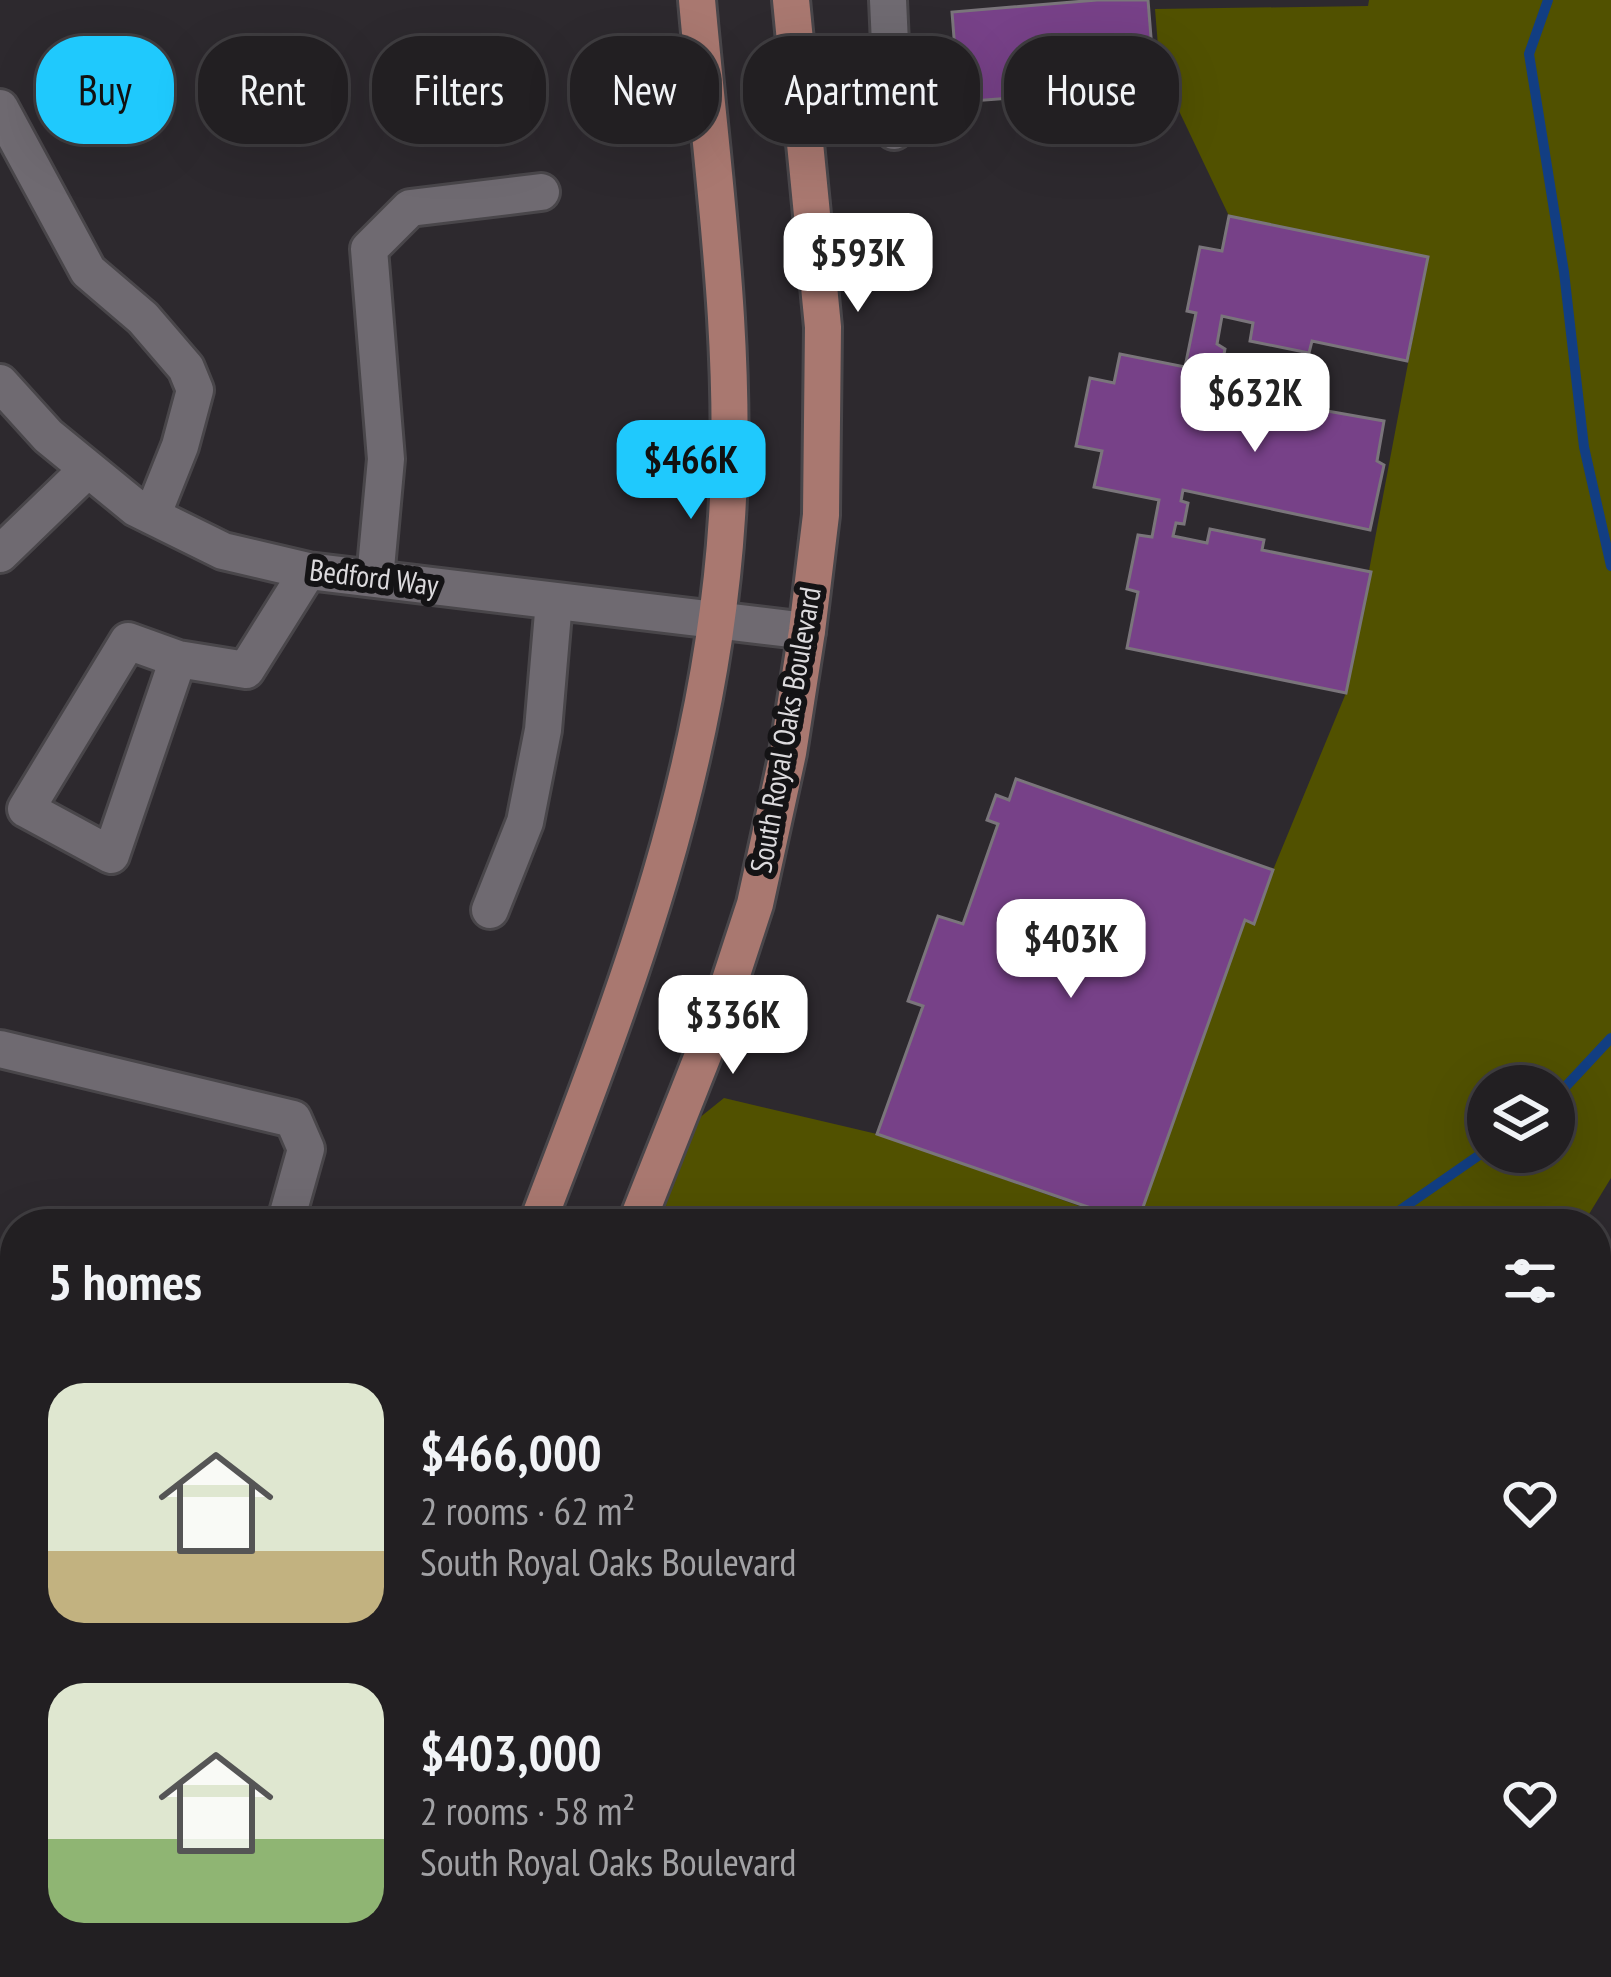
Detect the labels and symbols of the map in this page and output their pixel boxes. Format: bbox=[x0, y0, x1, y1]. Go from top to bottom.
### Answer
pin: $593K bbox=[774, 213, 942, 315]
pin: $632K bbox=[1171, 353, 1339, 455]
pin: $466K bbox=[607, 420, 775, 522]
street label: Bedford Way bbox=[308, 549, 442, 604]
street label: South Royal Oaks Boulevard bbox=[740, 584, 829, 876]
pin: $403K bbox=[987, 899, 1155, 1001]
pin: $336K bbox=[649, 975, 817, 1077]

